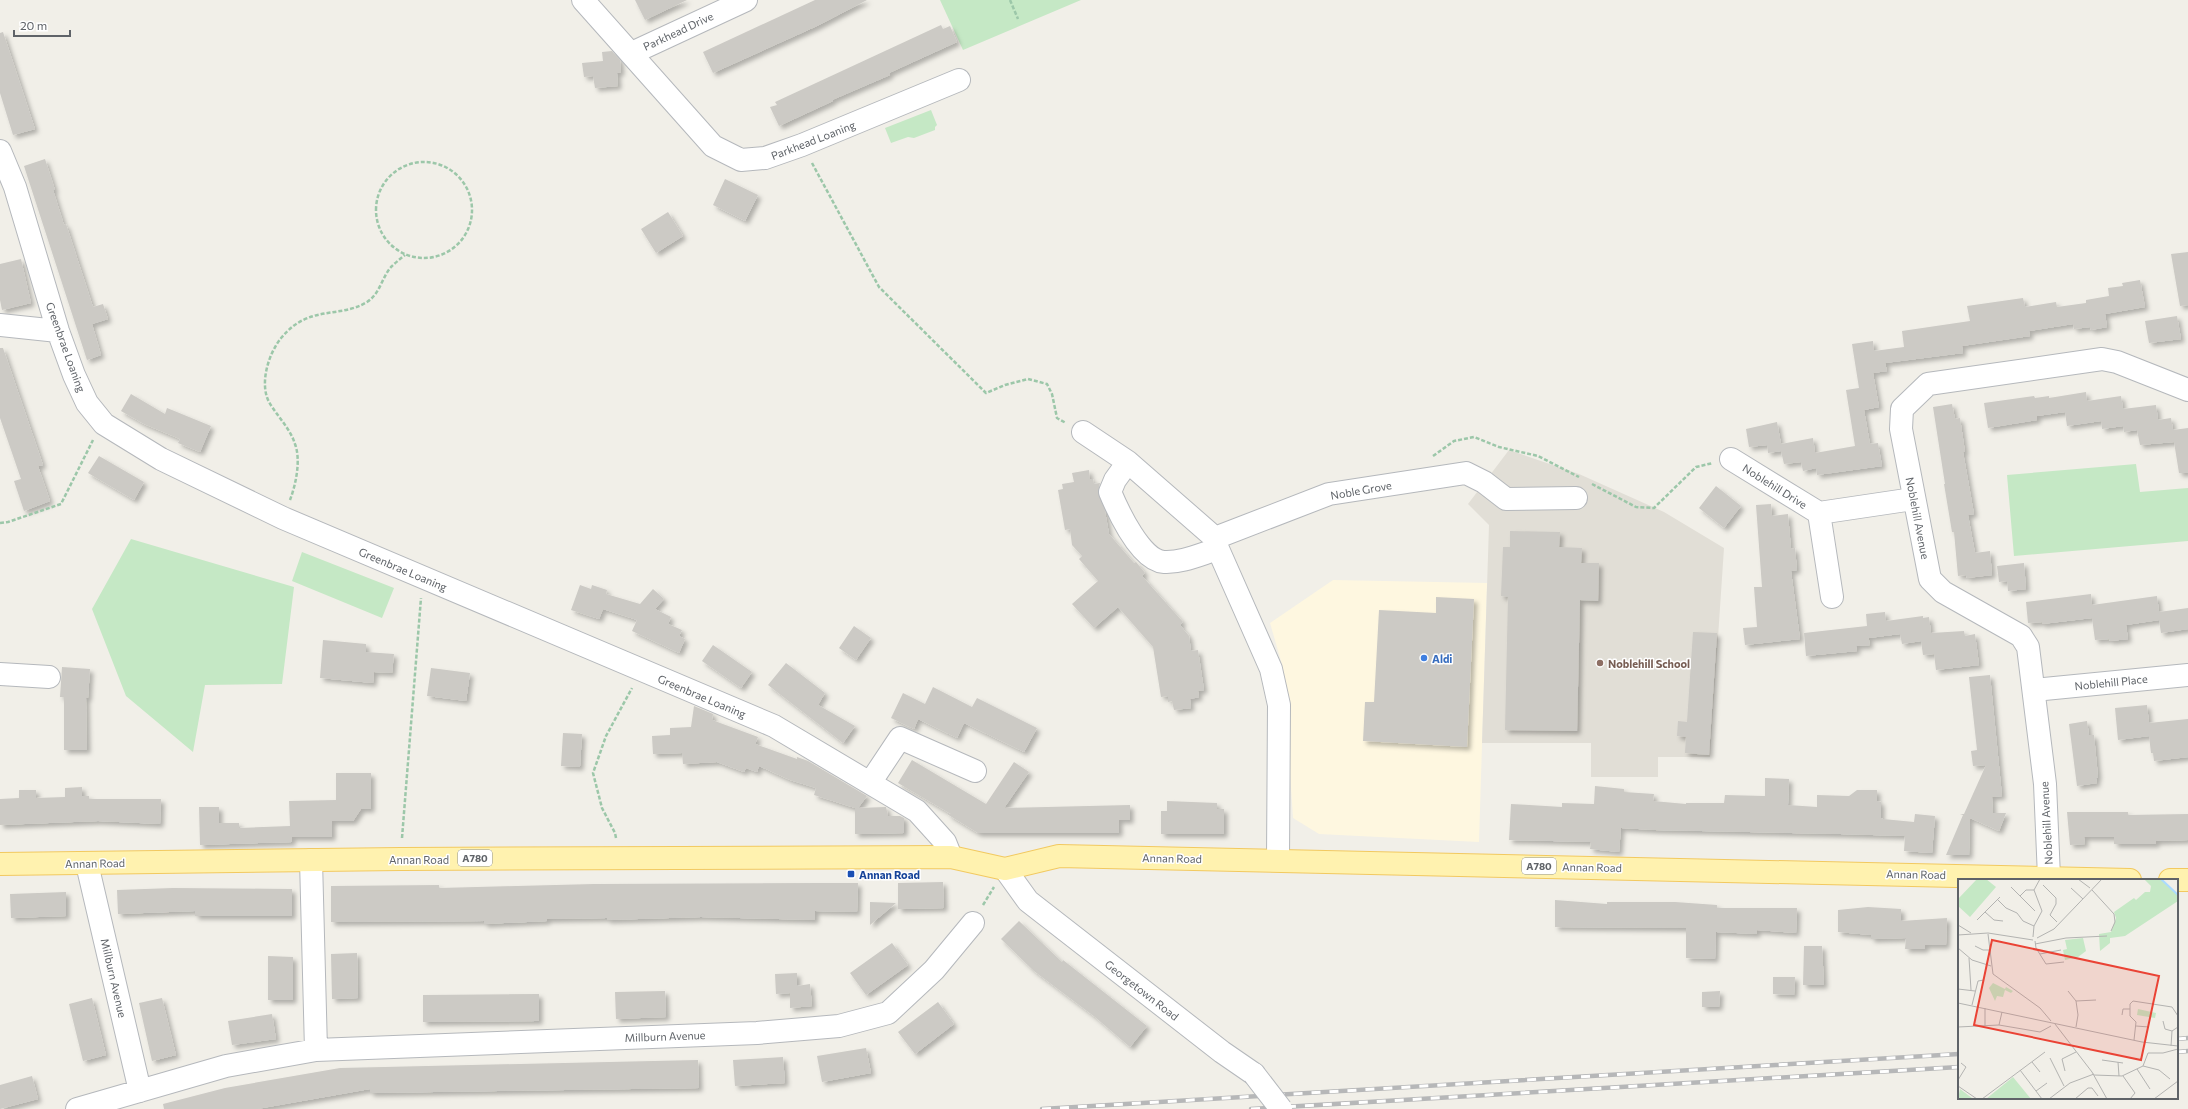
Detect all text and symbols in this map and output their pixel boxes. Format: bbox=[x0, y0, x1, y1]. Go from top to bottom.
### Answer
street label: Parkhead Drive bbox=[641, 9, 715, 53]
scale bar bbox=[14, 12, 70, 38]
text: 20 m bbox=[20, 18, 47, 32]
street label: Parkhead Loaning bbox=[769, 118, 857, 162]
street label: Greenbrae Loaning bbox=[44, 300, 88, 394]
street label: Noblehill Drive bbox=[1740, 461, 1810, 511]
street label: Noblehill Avenue bbox=[1904, 476, 1932, 560]
street label: Noble Grove bbox=[1329, 478, 1393, 502]
street label: Greenbrae Loaning bbox=[357, 545, 449, 593]
place label: Aldi bbox=[1432, 652, 1452, 665]
marker: Aldi bbox=[1419, 653, 1429, 663]
place label: Noblehill School bbox=[1608, 657, 1690, 670]
marker: Noblehill School bbox=[1595, 658, 1605, 668]
street label: Greenbrae Loaning bbox=[656, 672, 748, 720]
street label: Noblehill Place bbox=[2074, 672, 2148, 692]
street label: Noblehill Avenue bbox=[2037, 781, 2055, 865]
road number: A780 bbox=[458, 850, 492, 866]
street label: Annan Road bbox=[1142, 851, 1202, 865]
street label: Annan Road bbox=[389, 853, 449, 866]
street label: Annan Road bbox=[65, 856, 125, 870]
road number: A780 bbox=[1522, 858, 1556, 874]
street label: Annan Road bbox=[1562, 860, 1622, 874]
street label: Annan Road bbox=[1886, 867, 1946, 881]
place label: Annan Road bbox=[859, 868, 920, 881]
marker: Annan Road bbox=[846, 869, 856, 879]
inset map bbox=[1958, 879, 2178, 1099]
street label: Millburn Avenue bbox=[99, 937, 129, 1019]
street label: Georgetown Road bbox=[1102, 957, 1182, 1023]
street label: Millburn Avenue bbox=[624, 1028, 706, 1044]

